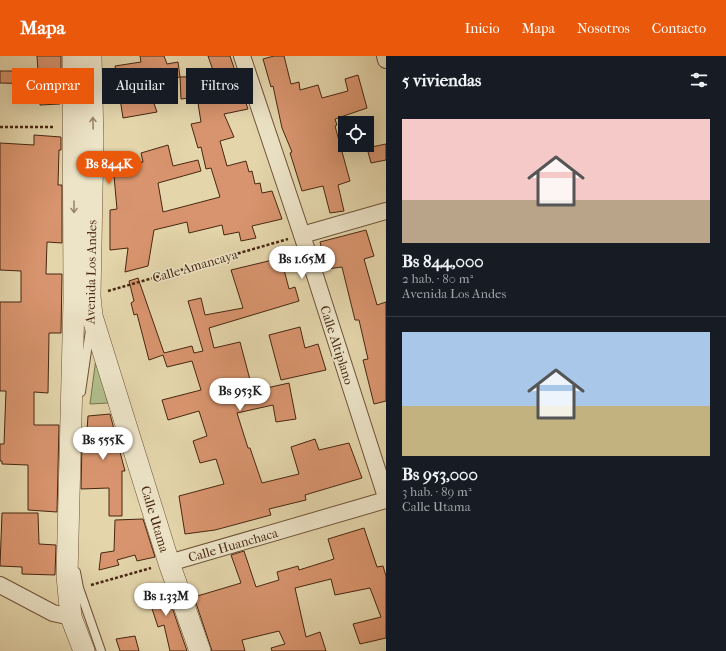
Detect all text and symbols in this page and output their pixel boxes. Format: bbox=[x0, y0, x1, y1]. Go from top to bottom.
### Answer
text: Mapa bbox=[20, 17, 65, 39]
text: Inicio bbox=[465, 20, 500, 37]
text: Mapa bbox=[522, 20, 555, 37]
text: Nosotros bbox=[577, 20, 630, 37]
text: Contacto bbox=[652, 20, 706, 37]
chip: Comprar bbox=[12, 68, 94, 104]
chip: Alquilar bbox=[102, 68, 178, 104]
chip: Filtros bbox=[186, 68, 253, 104]
icon: filters bbox=[688, 69, 710, 91]
text: 5 viviendas bbox=[402, 70, 481, 90]
map controls bbox=[338, 116, 374, 152]
button: locate bbox=[338, 116, 374, 152]
one-way arrow bbox=[89, 117, 97, 130]
icon: home bbox=[520, 145, 592, 217]
pin: Bs 844K bbox=[72, 151, 146, 185]
text: Bs 844K bbox=[85, 156, 133, 171]
one-way arrow bbox=[70, 200, 78, 213]
street label: Avenida Los Andes bbox=[83, 220, 99, 325]
street label: Calle Amancaya bbox=[151, 246, 240, 285]
pin: Bs 1.65M bbox=[261, 246, 343, 280]
text: Bs 1.65M bbox=[278, 251, 326, 266]
text: Bs 844,000 bbox=[402, 251, 484, 271]
text: 2 hab. · 80 m² bbox=[402, 271, 473, 286]
text: Avenida Los Andes bbox=[402, 286, 506, 301]
street label: Calle Altiplano bbox=[317, 304, 357, 387]
icon: home bbox=[520, 358, 592, 430]
pin: Bs 953K bbox=[203, 378, 277, 412]
text: Bs 953K bbox=[218, 383, 262, 398]
pin: Bs 555K bbox=[66, 427, 140, 461]
text: Bs 555K bbox=[82, 432, 124, 447]
text: Bs 953,000 bbox=[402, 464, 478, 484]
street label: Calle Utama bbox=[138, 484, 172, 555]
text: 3 hab. · 89 m² bbox=[402, 484, 472, 499]
text: Calle Utama bbox=[402, 499, 471, 514]
street label: Calle Huanchaca bbox=[186, 525, 281, 565]
pin: Bs 1.33M bbox=[125, 583, 207, 617]
text: Bs 1.33M bbox=[143, 588, 189, 603]

